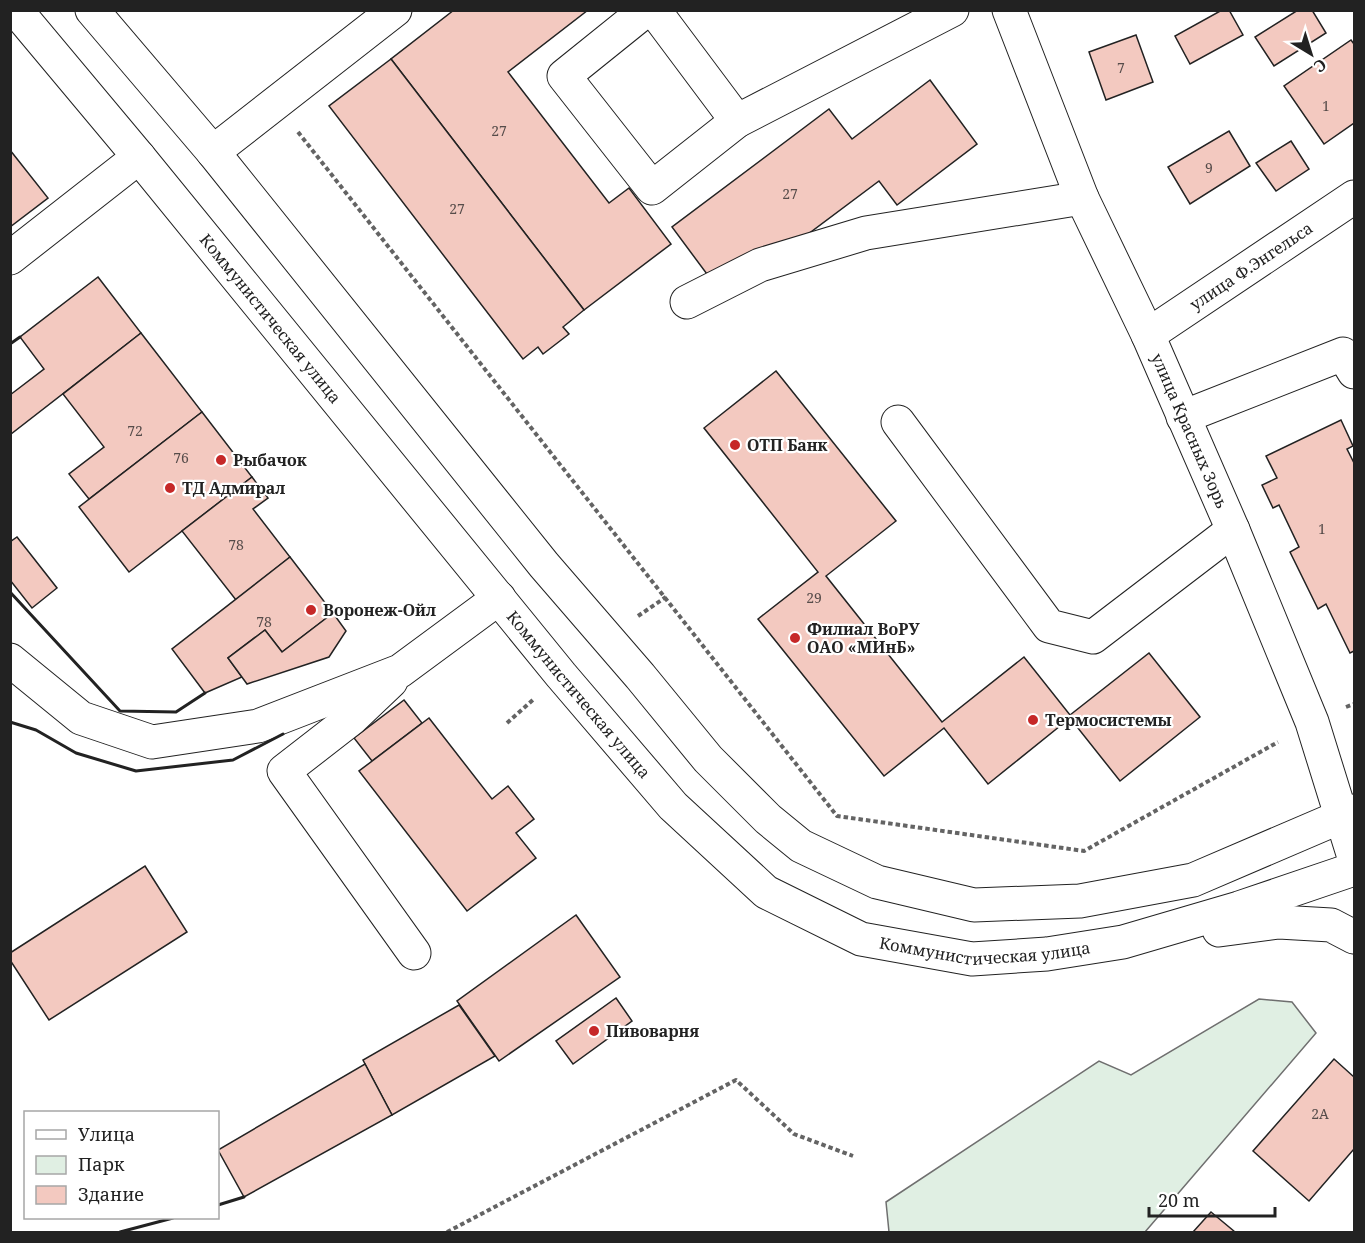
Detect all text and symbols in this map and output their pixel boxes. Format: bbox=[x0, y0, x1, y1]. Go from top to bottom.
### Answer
north arrow bbox=[1281, 24, 1341, 84]
text: С bbox=[1309, 54, 1331, 78]
house number: 7 bbox=[1117, 58, 1125, 77]
house number: 1 bbox=[1322, 96, 1330, 115]
house number: 27 bbox=[491, 121, 507, 140]
house number: 9 bbox=[1205, 158, 1213, 177]
house number: 27 bbox=[782, 184, 798, 203]
house number: 27 bbox=[449, 199, 465, 218]
street label: улица Ф.Энгельса bbox=[1185, 217, 1317, 315]
street label: Коммунистическая улица bbox=[195, 229, 346, 408]
street label: улица Красных Зорь bbox=[1146, 350, 1233, 512]
house number: 72 bbox=[127, 421, 143, 440]
place label: ОТП Банк bbox=[747, 434, 828, 456]
marker: ОТП Банк bbox=[728, 438, 742, 452]
house number: 76 bbox=[173, 448, 189, 467]
place label: Рыбачок bbox=[233, 449, 307, 471]
marker: Рыбачок bbox=[214, 453, 228, 467]
place label: ТД Адмирал bbox=[182, 477, 285, 499]
marker: ТД Адмирал bbox=[163, 481, 177, 495]
house number: 1 bbox=[1318, 519, 1326, 538]
house number: 78 bbox=[228, 535, 244, 554]
house number: 29 bbox=[806, 588, 822, 607]
place label: Воронеж-Ойл bbox=[323, 599, 436, 621]
marker: Воронеж-Ойл bbox=[304, 603, 318, 617]
street label: Коммунистическая улица bbox=[502, 606, 655, 783]
house number: 78 bbox=[256, 612, 272, 631]
place label: Филиал ВоРУ ОАО «МИнБ» bbox=[807, 618, 920, 658]
marker: Филиал ВоРУ ОАО «МИнБ» bbox=[788, 631, 802, 645]
place label: Термосистемы bbox=[1045, 709, 1172, 731]
marker: Термосистемы bbox=[1026, 713, 1040, 727]
street label: Коммунистическая улица bbox=[878, 932, 1092, 970]
place label: Пивоварня bbox=[606, 1020, 699, 1042]
marker: Пивоварня bbox=[587, 1024, 601, 1038]
house number: 2А bbox=[1311, 1104, 1329, 1123]
legend bbox=[24, 1111, 219, 1219]
text: Улица bbox=[78, 1122, 135, 1146]
text: Парк bbox=[78, 1152, 125, 1176]
scale bar bbox=[1149, 1180, 1275, 1218]
text: Здание bbox=[78, 1182, 144, 1206]
text: 20 m bbox=[1158, 1188, 1200, 1212]

